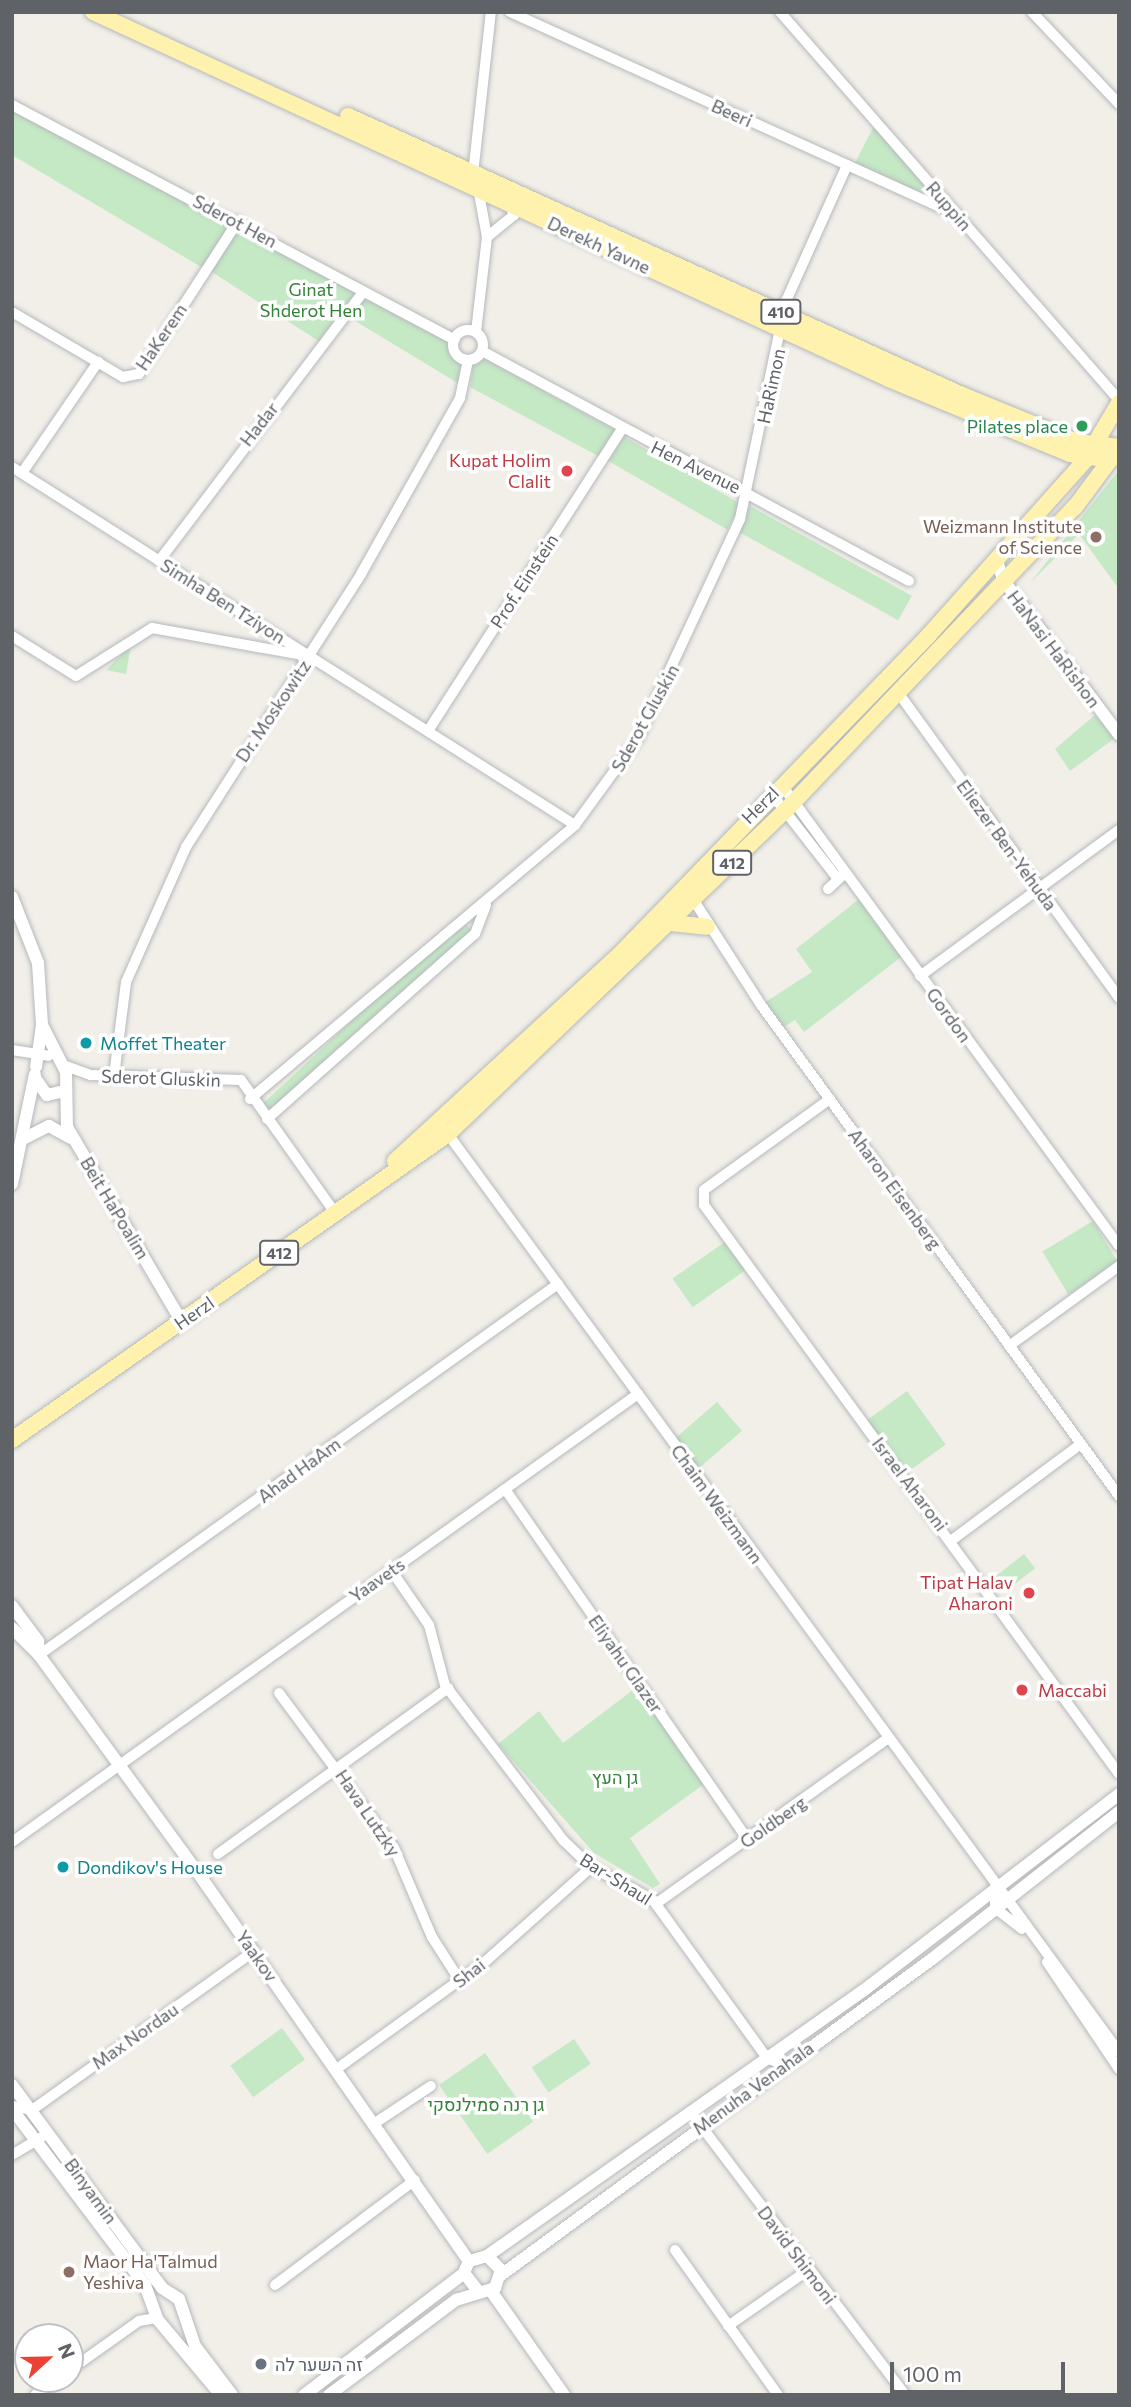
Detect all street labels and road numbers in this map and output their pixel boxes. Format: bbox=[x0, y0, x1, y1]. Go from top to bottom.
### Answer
street label: Beeri bbox=[708, 95, 756, 131]
street label: Ruppin bbox=[922, 177, 976, 235]
street label: Sderot Hen bbox=[189, 190, 281, 252]
street label: Derekh Yavne bbox=[544, 212, 654, 278]
street label: HaKerem bbox=[131, 299, 191, 375]
road number: 410 bbox=[760, 300, 802, 324]
street label: HaRimon bbox=[752, 346, 790, 426]
street label: Hadar bbox=[235, 398, 283, 450]
street label: Hen Avenue bbox=[648, 436, 744, 498]
street label: Prof. Einstein bbox=[485, 530, 563, 632]
street label: Simha Ben Tziyon bbox=[157, 554, 289, 648]
street label: HaNasi HaRishon bbox=[1003, 586, 1105, 712]
street label: Dr. Moskowitz bbox=[231, 656, 315, 766]
street label: Sderot Gluskin bbox=[607, 661, 683, 775]
street label: Eliezer Ben-Yehuda bbox=[952, 776, 1062, 914]
street label: Herzl bbox=[737, 782, 783, 828]
road number: 412 bbox=[711, 850, 753, 876]
street label: Gordon bbox=[922, 983, 976, 1047]
street label: Sderot Gluskin bbox=[101, 1065, 221, 1091]
street label: Aharon Eisenberg bbox=[844, 1124, 946, 1254]
street label: Beit HaPoalim bbox=[76, 1153, 154, 1263]
road number: 412 bbox=[258, 1240, 300, 1266]
street label: Herzl bbox=[170, 1292, 218, 1334]
street label: Ahad HaAm bbox=[253, 1433, 345, 1507]
street label: Israel Aharoni bbox=[868, 1433, 952, 1535]
street label: Chaim Weizmann bbox=[667, 1440, 767, 1568]
street label: Yaavets bbox=[345, 1553, 409, 1607]
street label: Eliyahu Glazer bbox=[584, 1611, 668, 1717]
street label: Hava Lutzky bbox=[331, 1765, 405, 1861]
street label: Goldberg bbox=[736, 1791, 810, 1853]
street label: Bar-Shaul bbox=[576, 1848, 656, 1910]
street label: Yaakov bbox=[232, 1926, 282, 1986]
street label: Shai bbox=[449, 1954, 489, 1992]
street label: Max Nordau bbox=[88, 1998, 182, 2074]
street label: Menuha Venahala bbox=[688, 2037, 818, 2139]
street label: Binyamin bbox=[60, 2154, 122, 2228]
street label: David Shimoni bbox=[753, 2202, 841, 2308]

